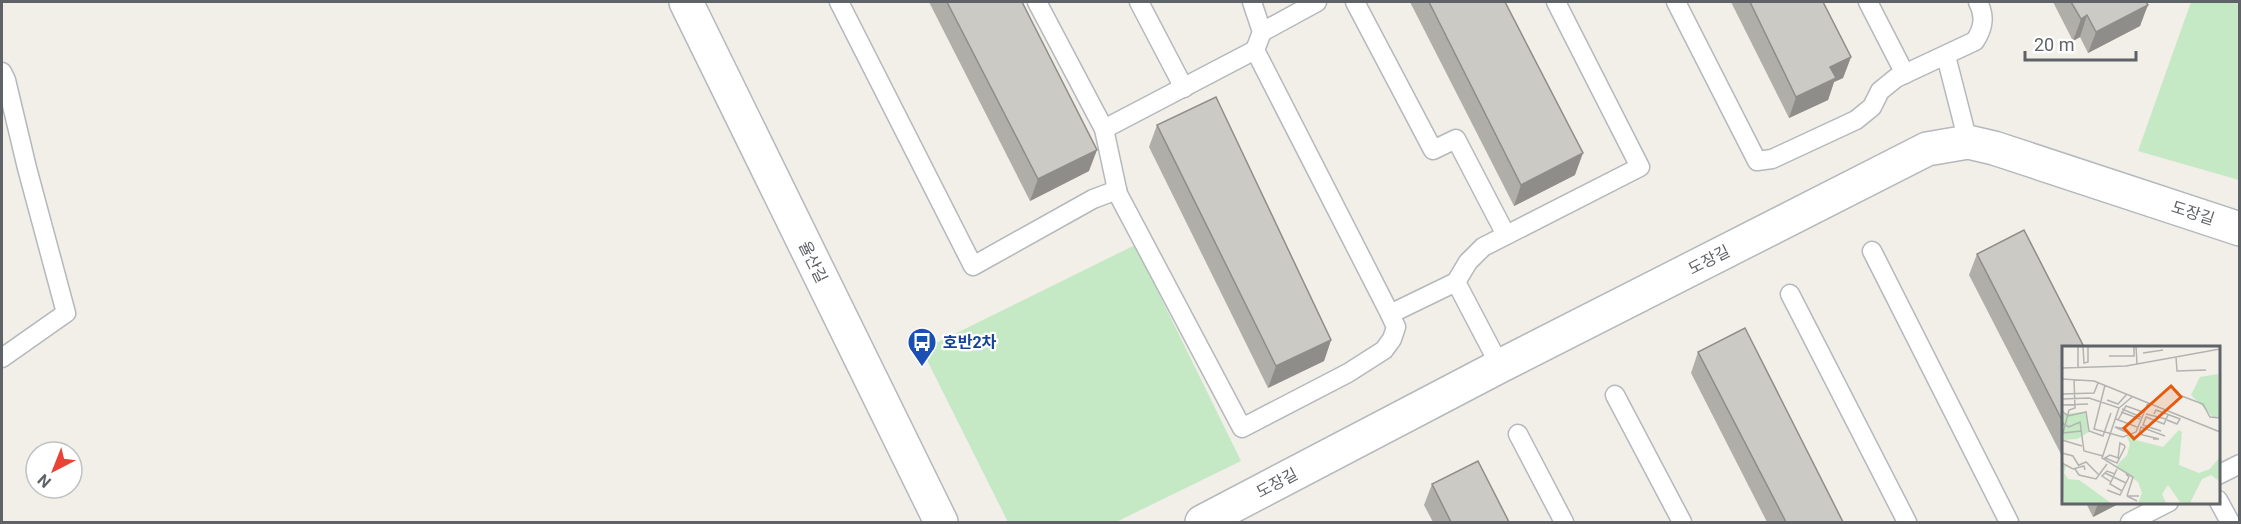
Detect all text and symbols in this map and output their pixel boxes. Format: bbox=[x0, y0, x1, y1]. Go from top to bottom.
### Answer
scale bar bbox=[2025, 24, 2136, 62]
text: 20 m bbox=[2034, 34, 2074, 55]
street label: 도장길 bbox=[2169, 197, 2217, 229]
street label: 율산길 bbox=[795, 238, 831, 286]
street label: 도장길 bbox=[1685, 242, 1733, 278]
bus stop icon: 호반2차 bbox=[906, 326, 938, 368]
place label: 호반2차 bbox=[943, 333, 997, 352]
inset map bbox=[2062, 346, 2220, 503]
north arrow bbox=[24, 440, 84, 500]
street label: 도장길 bbox=[1253, 464, 1301, 502]
text: N bbox=[34, 470, 55, 492]

